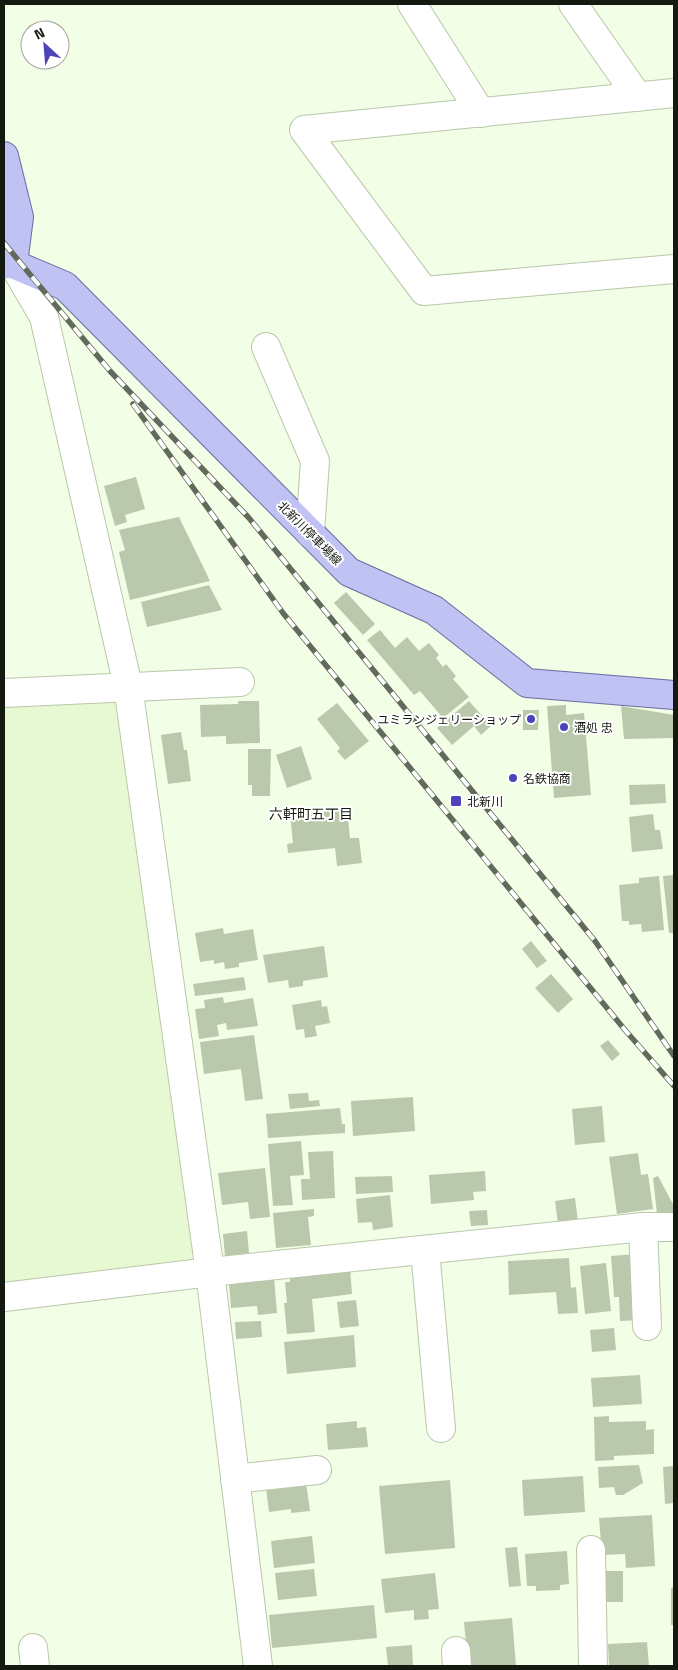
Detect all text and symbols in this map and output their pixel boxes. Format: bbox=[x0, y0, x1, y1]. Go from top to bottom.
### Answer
north arrow bbox=[20, 20, 70, 70]
text: N bbox=[30, 21, 48, 44]
street label: 北新川停車場線 bbox=[274, 497, 346, 569]
place label: ユミランジェリーショップ bbox=[377, 710, 521, 729]
marker: ユミランジェリーショップ bbox=[525, 713, 537, 725]
place label: 酒処 忠 bbox=[574, 718, 613, 737]
marker: 酒処 忠 bbox=[558, 721, 570, 733]
place label: 名鉄協商 bbox=[523, 769, 571, 788]
marker: 名鉄協商 bbox=[507, 772, 519, 784]
place label: 北新川 bbox=[467, 792, 503, 811]
marker: 北新川 bbox=[449, 794, 463, 808]
district label: 六軒町五丁目 bbox=[269, 803, 353, 824]

